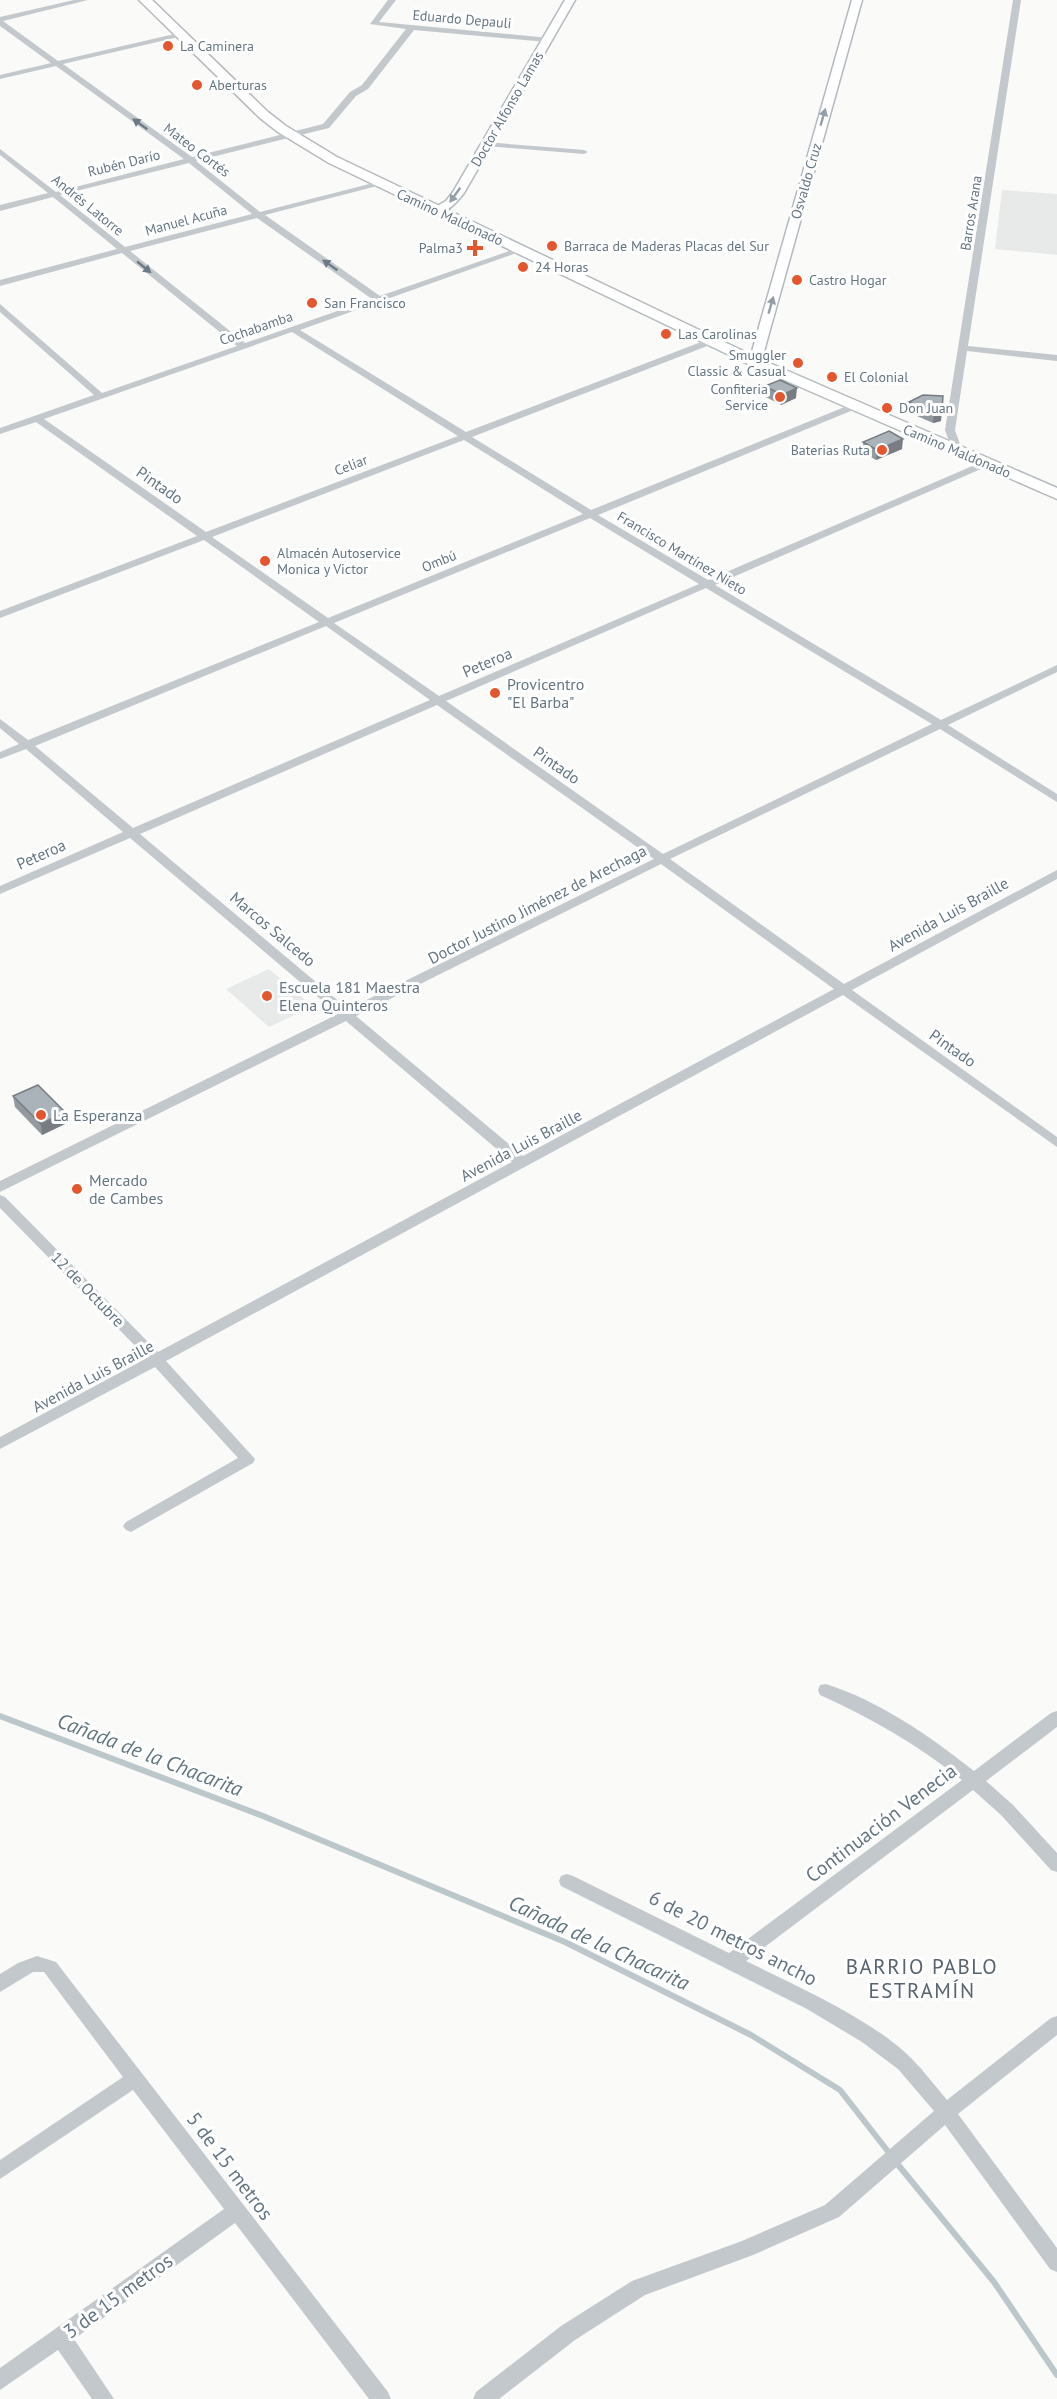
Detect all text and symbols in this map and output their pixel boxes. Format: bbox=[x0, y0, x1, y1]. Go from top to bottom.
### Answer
street label: Eduardo Depauli bbox=[412, 6, 512, 32]
place label: La Caminera bbox=[180, 37, 254, 55]
marker: La Caminera bbox=[161, 39, 175, 53]
street label: Doctor Alfonso Lamas bbox=[467, 48, 547, 170]
place label: Aberturas bbox=[209, 76, 267, 94]
marker: Aberturas bbox=[190, 78, 204, 92]
one-way arrow bbox=[819, 108, 828, 126]
one-way arrow bbox=[132, 118, 148, 130]
street label: Mateo Cortés bbox=[160, 119, 234, 181]
street label: Osvaldo Cruz bbox=[787, 141, 825, 221]
street label: Rubén Darío bbox=[86, 145, 162, 181]
street label: Andrés Latorre bbox=[48, 170, 128, 240]
street label: Barros Arana bbox=[956, 174, 986, 252]
street label: Camino Maldonado bbox=[394, 184, 506, 250]
one-way arrow bbox=[450, 188, 462, 203]
street label: Manuel Acuña bbox=[143, 200, 229, 240]
place label: Barraca de Maderas Placas del Sur bbox=[564, 237, 769, 255]
place label: Palma3 bbox=[419, 239, 463, 257]
marker: Barraca de Maderas Placas del Sur bbox=[545, 239, 559, 253]
marker: Palma3 bbox=[468, 241, 482, 255]
place label: 24 Horas bbox=[535, 258, 589, 276]
one-way arrow bbox=[323, 259, 339, 271]
one-way arrow bbox=[136, 260, 152, 273]
marker: 24 Horas bbox=[516, 260, 530, 274]
place label: Castro Hogar bbox=[809, 271, 887, 289]
marker: Castro Hogar bbox=[790, 273, 804, 287]
place label: San Francisco bbox=[324, 294, 406, 312]
marker: San Francisco bbox=[305, 296, 319, 310]
one-way arrow bbox=[767, 296, 776, 314]
street label: Cochabamba bbox=[217, 307, 295, 349]
place label: Las Carolinas bbox=[678, 325, 757, 343]
marker: Las Carolinas bbox=[659, 327, 673, 341]
place label: Smuggler Classic & Casual bbox=[687, 346, 786, 380]
marker: Smuggler Classic & Casual bbox=[791, 356, 805, 370]
place label: El Colonial bbox=[844, 368, 908, 386]
marker: El Colonial bbox=[825, 370, 839, 384]
place label: Confiteria Service bbox=[711, 380, 768, 414]
marker: Confiteria Service bbox=[773, 390, 787, 404]
place label: Don Juan bbox=[899, 399, 953, 417]
marker: Don Juan bbox=[880, 401, 894, 415]
street label: Camino Maldonado bbox=[900, 420, 1014, 482]
place label: Baterias Ruta bbox=[791, 441, 870, 459]
marker: Baterias Ruta bbox=[875, 443, 889, 457]
street label: Celiar bbox=[332, 450, 370, 480]
street label: Pintado bbox=[133, 462, 187, 508]
street label: Francisco Martínez Nieto bbox=[614, 507, 750, 599]
place label: Almacén Autoservice Monica y Victor bbox=[277, 544, 401, 578]
street label: Ombú bbox=[419, 546, 459, 576]
marker: Almacén Autoservice Monica y Victor bbox=[258, 554, 272, 568]
street label: Peteroa bbox=[459, 643, 515, 681]
place label: Provicentro "El Barba" bbox=[507, 674, 584, 712]
marker: Provicentro "El Barba" bbox=[488, 686, 502, 700]
street label: Pintado bbox=[530, 742, 584, 788]
street label: Peteroa bbox=[13, 834, 69, 874]
street label: Doctor Justino Jiménez de Arechaga bbox=[424, 840, 650, 968]
street label: Avenida Luis Braille bbox=[884, 873, 1012, 955]
street label: Marcos Salcedo bbox=[226, 887, 320, 971]
place label: Escuela 181 Maestra Elena Quinteros bbox=[279, 977, 420, 1015]
marker: Escuela 181 Maestra Elena Quinteros bbox=[260, 989, 274, 1003]
street label: Pintado bbox=[926, 1025, 980, 1071]
place label: La Esperanza bbox=[53, 1105, 142, 1125]
street label: Avenida Luis Braille bbox=[457, 1105, 585, 1185]
marker: La Esperanza bbox=[34, 1108, 48, 1122]
place label: Mercado de Cambes bbox=[89, 1170, 164, 1208]
marker: Mercado de Cambes bbox=[70, 1182, 84, 1196]
street label: 12 de Octubre bbox=[47, 1247, 129, 1331]
street label: Avenida Luis Braille bbox=[29, 1336, 157, 1416]
water label: Cañada de la Chacarita bbox=[54, 1707, 247, 1803]
street label: Continuación Venecia bbox=[800, 1758, 962, 1888]
street label: 6 de 20 metros ancho bbox=[644, 1884, 822, 1992]
water label: Cañada de la Chacarita bbox=[505, 1889, 695, 1997]
district label: BARRIO PABLO ESTRAMÍN bbox=[846, 1953, 998, 2004]
street label: 5 de 15 metros bbox=[181, 2107, 279, 2225]
street label: 3 de 15 metros bbox=[58, 2248, 178, 2344]

